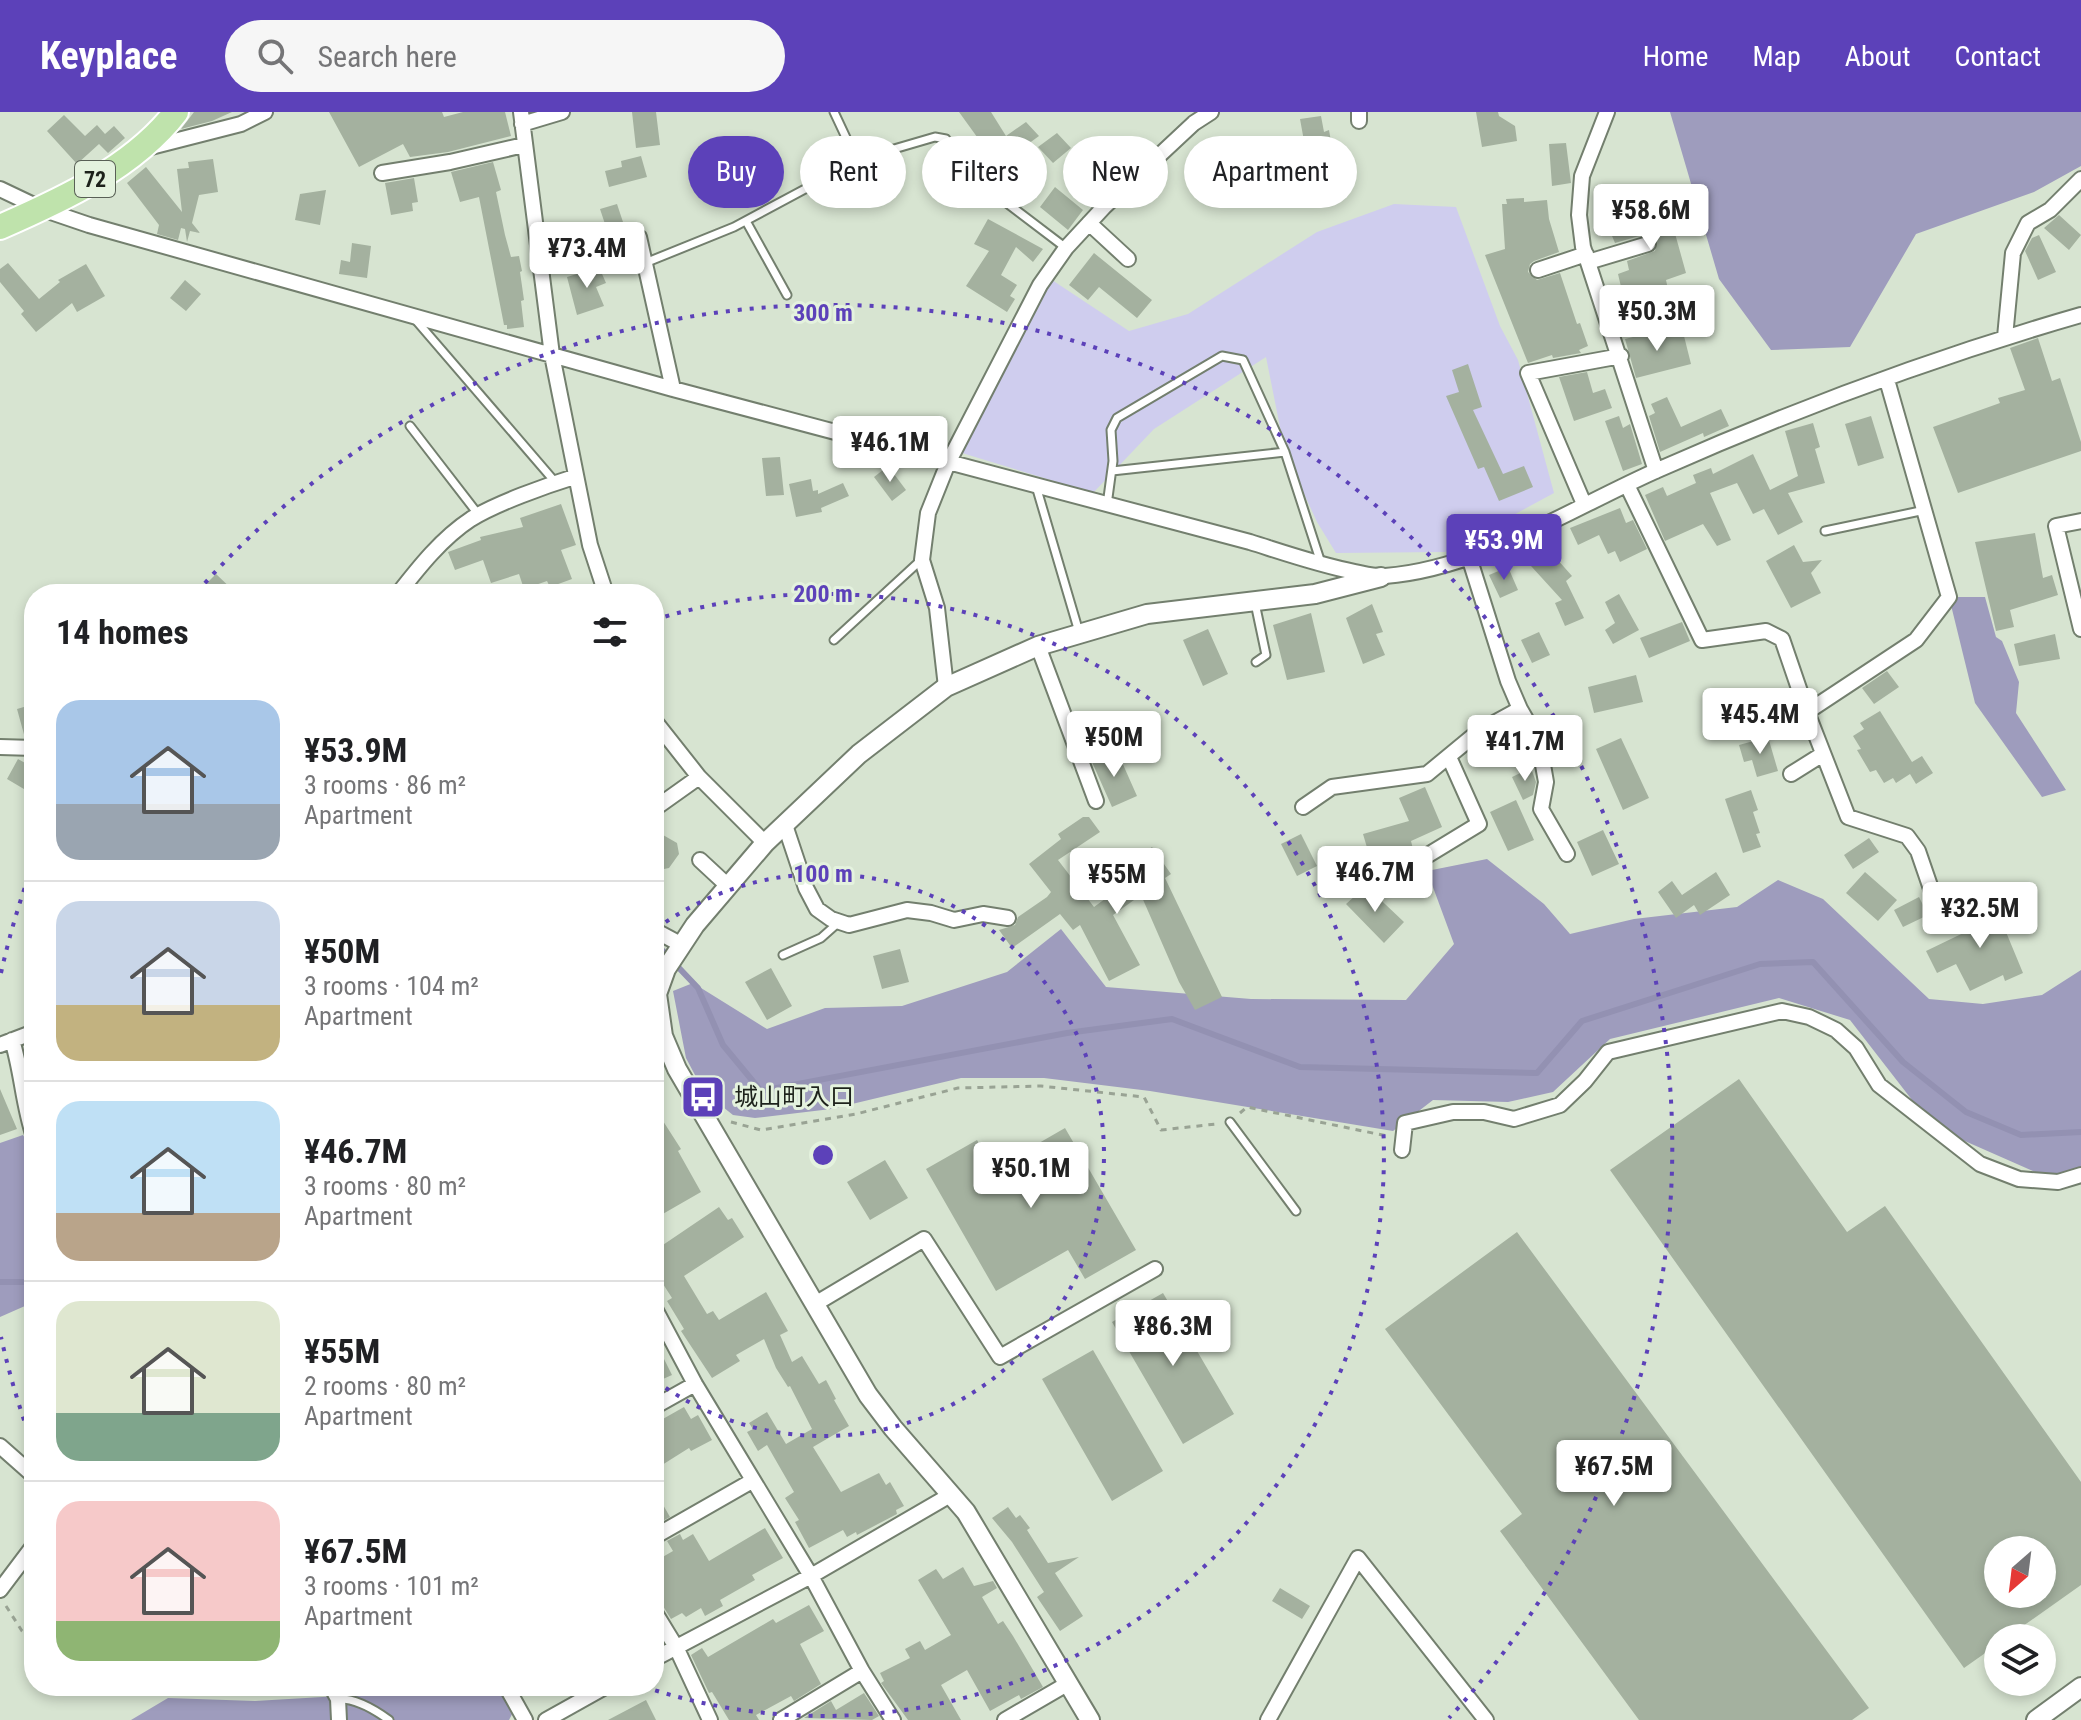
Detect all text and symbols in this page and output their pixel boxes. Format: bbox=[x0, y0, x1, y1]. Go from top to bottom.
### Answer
search box bbox=[225, 20, 785, 92]
text: Keyplace bbox=[40, 34, 177, 78]
icon: search bbox=[253, 34, 297, 78]
text: Search here bbox=[317, 39, 457, 74]
text: Home bbox=[1643, 40, 1708, 73]
text: Map bbox=[1752, 40, 1801, 73]
text: About bbox=[1845, 40, 1911, 73]
text: Contact bbox=[1955, 40, 2041, 73]
chip: Buy bbox=[688, 136, 784, 208]
chip: Rent bbox=[800, 136, 906, 208]
chip: Filters bbox=[922, 136, 1047, 208]
chip: New bbox=[1063, 136, 1168, 208]
chip: Apartment bbox=[1184, 136, 1357, 208]
road number: 72 bbox=[75, 161, 115, 197]
pin: ¥58.6M bbox=[1586, 184, 1716, 252]
text: ¥58.6M bbox=[1611, 195, 1691, 225]
pin: ¥73.4M bbox=[522, 222, 652, 290]
text: ¥73.4M bbox=[547, 233, 627, 263]
pin: ¥50.3M bbox=[1592, 285, 1722, 353]
text: ¥50.3M bbox=[1617, 296, 1697, 326]
text: 300 m bbox=[793, 299, 853, 327]
pin: ¥46.1M bbox=[825, 416, 955, 484]
text: ¥46.1M bbox=[850, 427, 930, 457]
pin: ¥53.9M bbox=[1439, 514, 1569, 582]
text: ¥53.9M bbox=[1464, 525, 1544, 555]
text: 200 m bbox=[793, 580, 853, 608]
icon: filters bbox=[588, 610, 632, 654]
text: 14 homes bbox=[56, 612, 189, 652]
pin: ¥45.4M bbox=[1695, 688, 1825, 756]
text: ¥45.4M bbox=[1720, 699, 1800, 729]
pin: ¥50M bbox=[1067, 711, 1161, 779]
pin: ¥41.7M bbox=[1460, 715, 1590, 783]
text: ¥50M bbox=[1085, 722, 1143, 752]
text: ¥41.7M bbox=[1485, 726, 1565, 756]
text: ¥53.9M bbox=[304, 730, 407, 770]
icon: home bbox=[120, 732, 216, 828]
text: 3 rooms · 86 m² bbox=[304, 770, 466, 800]
text: Apartment bbox=[304, 800, 413, 830]
pin: ¥46.7M bbox=[1310, 846, 1440, 914]
pin: ¥55M bbox=[1070, 848, 1164, 916]
text: ¥46.7M bbox=[1335, 857, 1415, 887]
text: ¥55M bbox=[1088, 859, 1146, 889]
text: 100 m bbox=[793, 860, 853, 888]
pin: ¥32.5M bbox=[1915, 882, 2045, 950]
text: ¥32.5M bbox=[1940, 893, 2020, 923]
text: ¥50M bbox=[304, 931, 380, 971]
icon: home bbox=[120, 933, 216, 1029]
text: 3 rooms · 104 m² bbox=[304, 971, 479, 1001]
text: Apartment bbox=[304, 1001, 413, 1031]
bus stop icon: 城山町入口 bbox=[679, 1073, 727, 1121]
place label: 城山町入口 bbox=[734, 1083, 854, 1111]
text: ¥46.7M bbox=[304, 1131, 407, 1171]
icon: home bbox=[120, 1133, 216, 1229]
centre of rings bbox=[809, 1141, 837, 1169]
pin: ¥50.1M bbox=[966, 1142, 1096, 1210]
text: ¥50.1M bbox=[991, 1153, 1071, 1183]
text: 3 rooms · 80 m² bbox=[304, 1171, 466, 1201]
text: Apartment bbox=[304, 1201, 413, 1231]
pin: ¥86.3M bbox=[1108, 1300, 1238, 1368]
text: ¥86.3M bbox=[1133, 1311, 1213, 1341]
text: ¥55M bbox=[304, 1331, 380, 1371]
icon: home bbox=[120, 1333, 216, 1429]
text: 2 rooms · 80 m² bbox=[304, 1371, 466, 1401]
text: Apartment bbox=[304, 1401, 413, 1431]
pin: ¥67.5M bbox=[1549, 1440, 1679, 1508]
text: ¥67.5M bbox=[1574, 1451, 1654, 1481]
text: ¥67.5M bbox=[304, 1531, 407, 1571]
icon: home bbox=[120, 1533, 216, 1629]
north arrow bbox=[1984, 1536, 2056, 1608]
map controls bbox=[1984, 1536, 2056, 1696]
text: 3 rooms · 101 m² bbox=[304, 1571, 479, 1601]
text: Apartment bbox=[304, 1601, 413, 1631]
button: layers bbox=[1984, 1624, 2056, 1696]

